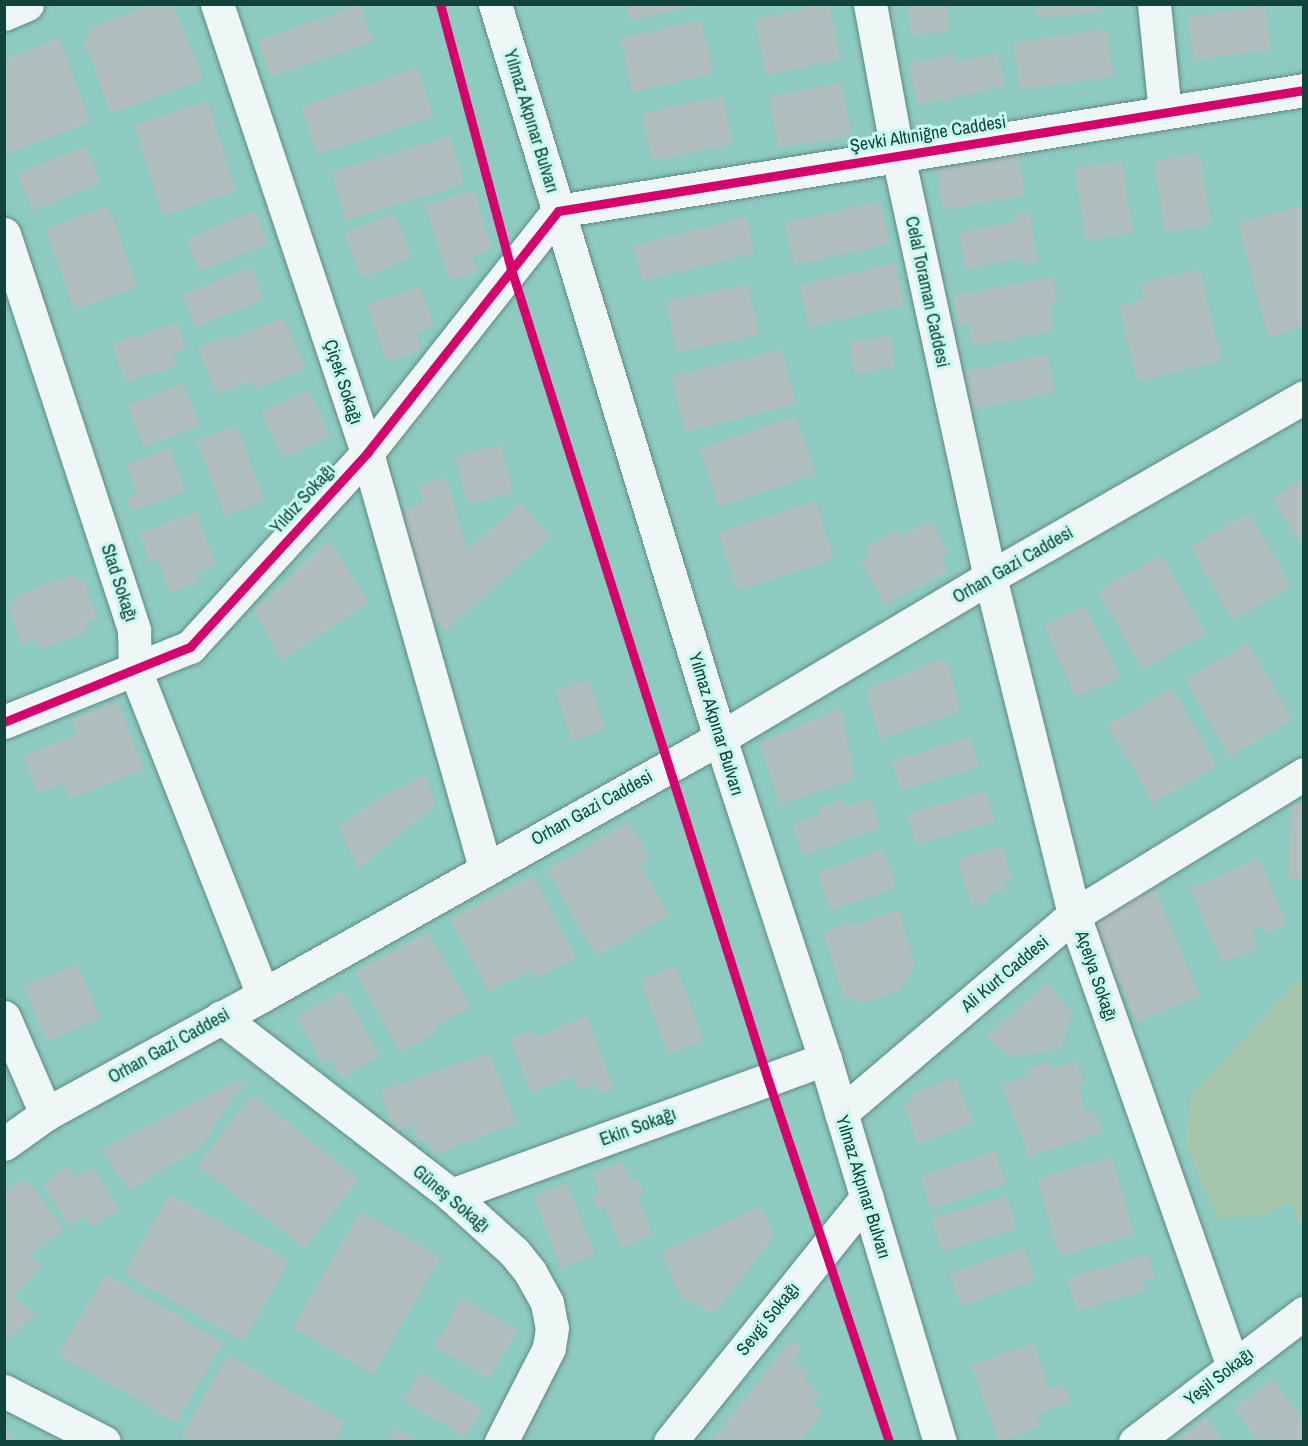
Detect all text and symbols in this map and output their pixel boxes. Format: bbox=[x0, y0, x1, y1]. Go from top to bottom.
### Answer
street label: Yılmaz Akpınar Bulvarı bbox=[499, 46, 563, 196]
street label: Şevki Altıniğne Caddesi bbox=[848, 111, 1008, 157]
street label: Celal Toraman Caddesi bbox=[900, 214, 954, 370]
street label: Çiçek Sokağı bbox=[319, 337, 367, 427]
street label: Yıldız Sokağı bbox=[266, 460, 340, 538]
street label: Orhan Gazi Caddesi bbox=[949, 522, 1077, 608]
street label: Stad Sokağı bbox=[96, 541, 142, 625]
street label: Yılmaz Akpınar Bulvarı bbox=[684, 649, 748, 799]
street label: Orhan Gazi Caddesi bbox=[528, 766, 656, 850]
street label: Açelya Sokağı bbox=[1070, 928, 1122, 1024]
street label: Ali Kurt Caddesi bbox=[957, 931, 1053, 1017]
street label: Orhan Gazi Caddesi bbox=[105, 1004, 233, 1088]
street label: Ekin Sokağı bbox=[597, 1103, 679, 1151]
street label: Yılmaz Akpınar Bulvarı bbox=[831, 1112, 895, 1262]
street label: Güneş Sokağı bbox=[408, 1161, 494, 1237]
street label: Sevgi Sokağı bbox=[732, 1278, 804, 1360]
street label: Yeşil Sokağı bbox=[1180, 1343, 1258, 1411]

